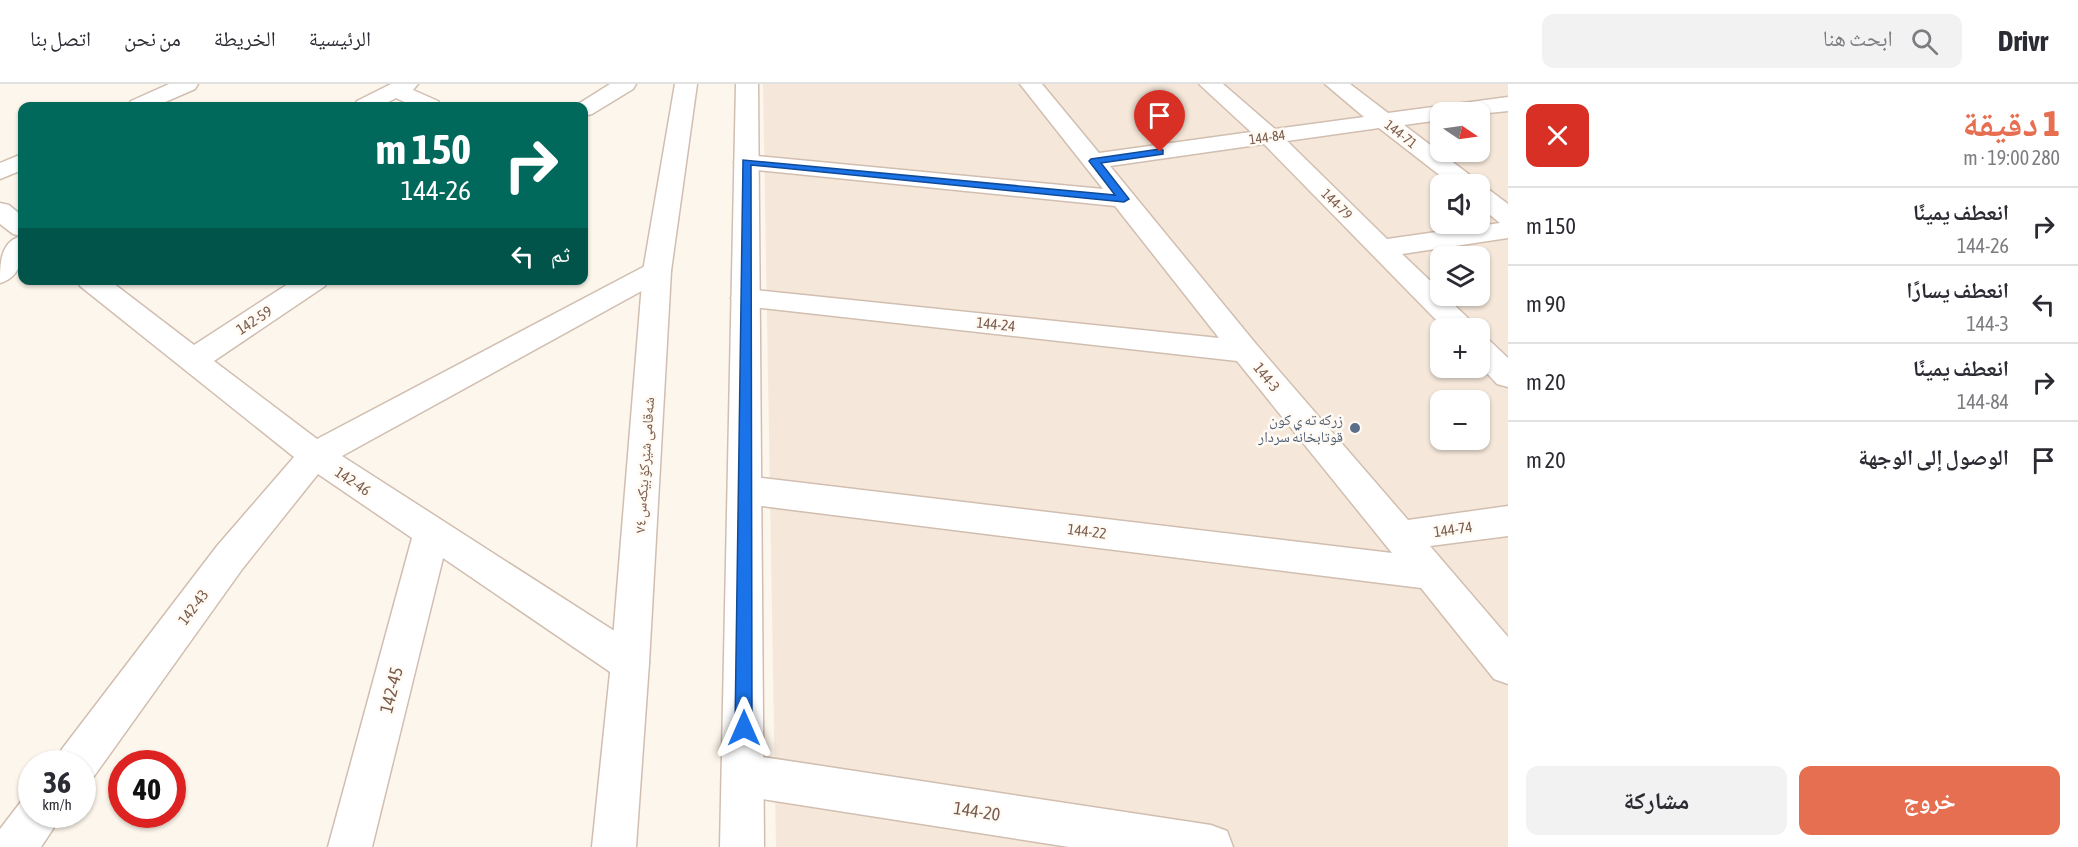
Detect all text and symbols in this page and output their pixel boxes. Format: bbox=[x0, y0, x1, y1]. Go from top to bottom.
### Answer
search box bbox=[1542, 14, 1962, 68]
text: ابحث هنا bbox=[1823, 25, 1893, 51]
icon: search bbox=[1908, 25, 1941, 58]
text: Drivr bbox=[1998, 25, 2048, 57]
text: اتصل بنا bbox=[30, 26, 91, 50]
text: من نحن bbox=[124, 26, 181, 50]
text: الخريطة bbox=[214, 26, 276, 50]
text: الرئيسية bbox=[309, 26, 371, 50]
pin bbox=[1134, 90, 1185, 152]
icon: arrive bbox=[1143, 99, 1176, 132]
north arrow bbox=[1430, 102, 1490, 162]
map controls bbox=[1430, 102, 1490, 450]
text: 1 دقيقة bbox=[1963, 102, 2060, 144]
button: close bbox=[1526, 104, 1589, 167]
street label: 144-71 bbox=[1382, 116, 1420, 152]
text: 150 m bbox=[376, 125, 471, 173]
icon: right bbox=[492, 126, 570, 204]
street label: 144-84 bbox=[1248, 126, 1287, 147]
text: 280 m · 19:00 bbox=[1963, 146, 2060, 169]
button: sound bbox=[1430, 174, 1490, 234]
text: 144-26 bbox=[401, 175, 471, 206]
street label: 144-79 bbox=[1318, 185, 1356, 223]
text: انعطف يمينًا bbox=[1913, 199, 2009, 225]
icon: right bbox=[2027, 210, 2060, 243]
text: 150 m bbox=[1526, 213, 1576, 239]
text: 144-26 bbox=[1957, 234, 2009, 257]
icon: left bbox=[506, 240, 539, 273]
text: ثم bbox=[551, 241, 570, 267]
button: layers bbox=[1430, 246, 1490, 306]
text: انعطف يسارًا bbox=[1906, 277, 2009, 303]
icon: left bbox=[2027, 288, 2060, 321]
text: 90 m bbox=[1526, 291, 1566, 317]
street label: 142-59 bbox=[233, 302, 275, 338]
text: 144-3 bbox=[1966, 312, 2009, 335]
street label: 144-24 bbox=[976, 314, 1016, 334]
button: + bbox=[1430, 318, 1490, 378]
text: انعطف يمينًا bbox=[1913, 355, 2009, 381]
street label: 144-3 bbox=[1250, 359, 1284, 395]
icon: right bbox=[2027, 366, 2060, 399]
text: 20 m bbox=[1526, 369, 1566, 395]
button: − bbox=[1430, 390, 1490, 450]
text: 144-84 bbox=[1957, 390, 2009, 413]
street label: شەقامی شێرکۆ بێکەس ٧٤ bbox=[631, 396, 659, 534]
place label: زركه ته ي كون قوتابخانه سردار bbox=[1257, 411, 1343, 446]
marker: زركه ته ي كون قوتابخانه سردار bbox=[1348, 421, 1362, 435]
text: الوصول إلى الوجهة bbox=[1858, 444, 2009, 470]
icon: arrive bbox=[2027, 444, 2060, 477]
text: 20 m bbox=[1526, 447, 1566, 473]
street label: 142-46 bbox=[332, 463, 374, 499]
street label: 144-74 bbox=[1432, 518, 1474, 540]
street label: 144-22 bbox=[1067, 520, 1107, 542]
street label: 142-43 bbox=[174, 586, 212, 628]
street label: 142-45 bbox=[375, 665, 407, 715]
position arrow bbox=[712, 696, 776, 760]
speed limit sign: 40 bbox=[108, 750, 186, 828]
text: 36 bbox=[43, 765, 71, 799]
button: مشاركة bbox=[1526, 766, 1787, 835]
button: خروج bbox=[1799, 766, 2060, 835]
text: km/h bbox=[42, 796, 72, 813]
street label: 144-20 bbox=[952, 797, 1002, 825]

